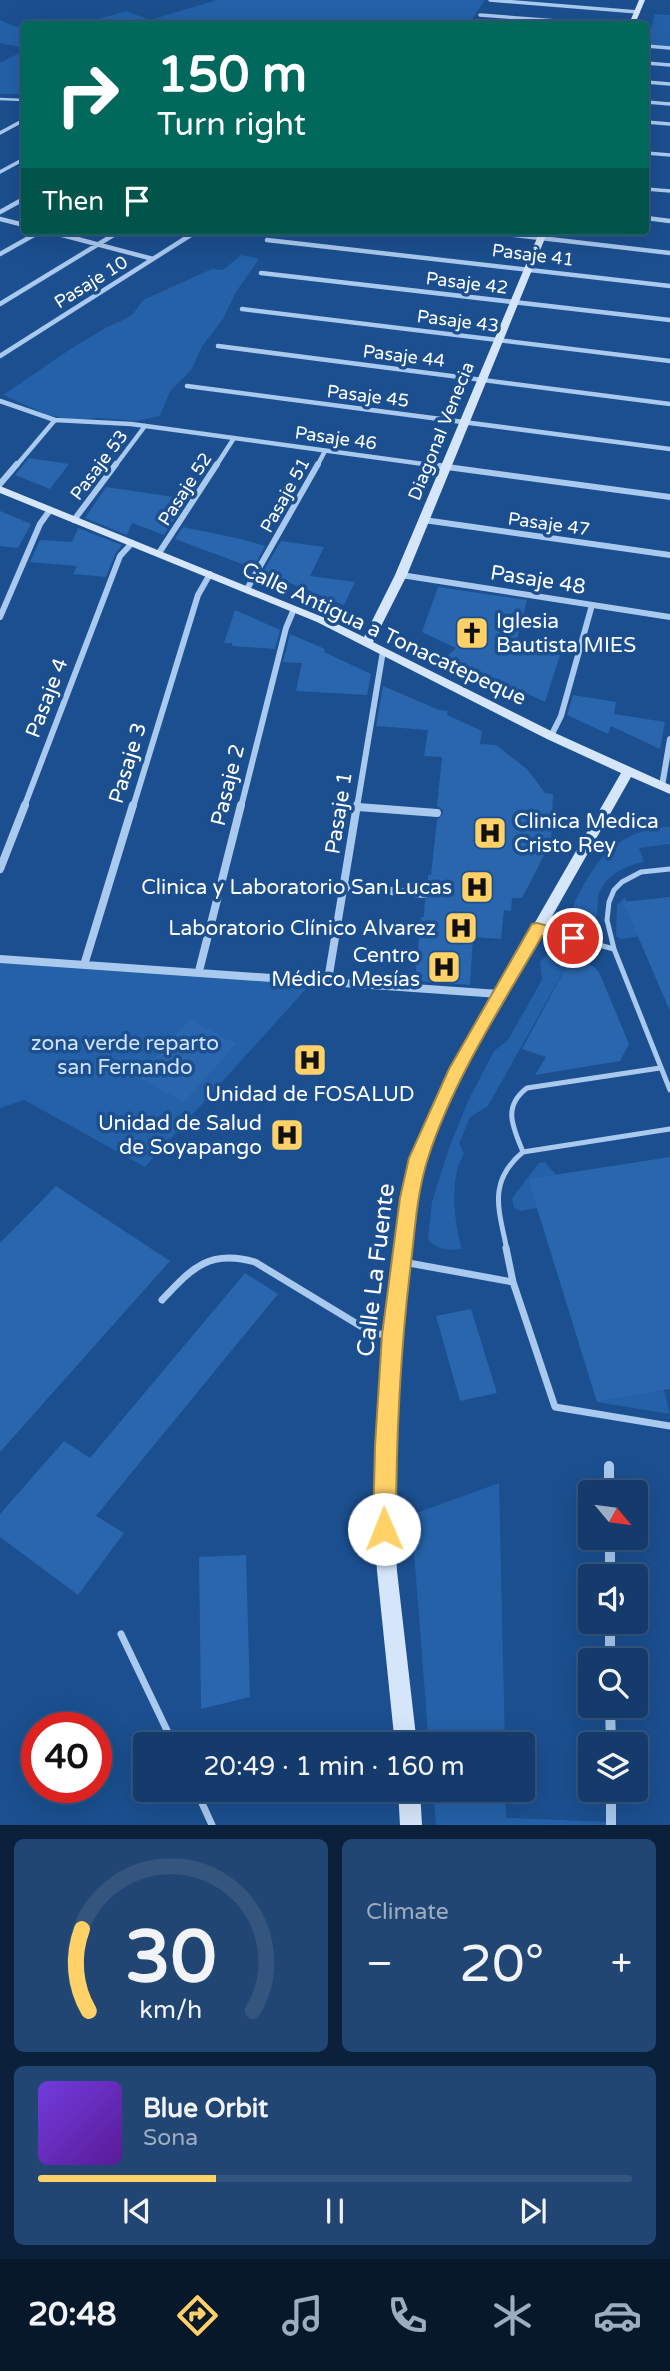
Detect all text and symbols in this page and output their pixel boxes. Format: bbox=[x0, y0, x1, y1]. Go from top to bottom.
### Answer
text: 150 m bbox=[157, 46, 307, 105]
icon: right bbox=[42, 49, 133, 140]
text: Turn right bbox=[157, 106, 306, 144]
icon: arrive bbox=[118, 182, 156, 220]
text: Then bbox=[42, 186, 104, 217]
street label: Pasaje 41 bbox=[491, 239, 575, 271]
street label: Pasaje 10 bbox=[50, 251, 132, 313]
street label: Pasaje 42 bbox=[425, 267, 509, 299]
street label: Pasaje 43 bbox=[416, 305, 500, 337]
street label: Pasaje 44 bbox=[362, 340, 446, 372]
street label: Diagonal Venecia bbox=[403, 358, 479, 504]
street label: Pasaje 45 bbox=[326, 380, 410, 412]
street label: Pasaje 46 bbox=[294, 421, 378, 455]
street label: Pasaje 53 bbox=[65, 425, 133, 505]
street label: Pasaje 52 bbox=[153, 448, 217, 530]
street label: Pasaje 51 bbox=[255, 454, 315, 536]
street label: Pasaje 47 bbox=[507, 507, 591, 541]
street label: Calle Antigua a Tonacatepeque bbox=[238, 557, 530, 711]
street label: Pasaje 48 bbox=[488, 560, 588, 600]
place label: Iglesia Bautista MIES bbox=[496, 609, 636, 658]
church icon: Iglesia Bautista MIES bbox=[453, 614, 491, 652]
street label: Pasaje 4 bbox=[20, 655, 74, 741]
street label: Pasaje 3 bbox=[104, 720, 152, 806]
street label: Pasaje 2 bbox=[206, 742, 250, 828]
street label: Pasaje 1 bbox=[320, 770, 358, 856]
place label: Clinica Medica Cristo Rey bbox=[514, 809, 659, 858]
hospital icon: Clinica Medica Cristo Rey bbox=[471, 814, 509, 852]
hospital icon: Clinica y Laboratorio San Lucas bbox=[458, 868, 496, 906]
place label: Clinica y Laboratorio San Lucas bbox=[141, 875, 452, 900]
pin bbox=[543, 908, 603, 968]
hospital icon: Laboratorio Clínico Alvarez bbox=[442, 909, 480, 947]
place label: Laboratorio Clínico Alvarez bbox=[168, 916, 436, 941]
icon: arrive bbox=[554, 919, 592, 957]
place label: Centro Médico Mesías bbox=[271, 943, 420, 992]
hospital icon: Centro Médico Mesías bbox=[425, 948, 463, 986]
park label: zona verde reparto san Fernando bbox=[31, 1031, 219, 1080]
hospital icon: Unidad de FOSALUD bbox=[291, 1041, 329, 1079]
place label: Unidad de FOSALUD bbox=[205, 1082, 415, 1107]
place label: Unidad de Salud de Soyapango bbox=[98, 1111, 262, 1160]
hospital icon: Unidad de Salud de Soyapango bbox=[268, 1116, 306, 1154]
street label: Calle La Fuente bbox=[351, 1182, 401, 1358]
north arrow bbox=[578, 1480, 648, 1550]
map controls bbox=[578, 1480, 648, 1802]
position arrow bbox=[347, 1492, 421, 1566]
button: sound bbox=[578, 1564, 648, 1634]
button: search bbox=[578, 1648, 648, 1718]
speed limit sign: 40 bbox=[21, 1712, 112, 1803]
button: layers bbox=[578, 1732, 648, 1802]
text: 20:49 · 1 min · 160 m bbox=[203, 1751, 465, 1782]
text: Climate bbox=[366, 1898, 449, 1926]
text: 30 bbox=[125, 1915, 217, 2003]
text: 20° bbox=[459, 1933, 544, 1996]
text: − bbox=[366, 1941, 393, 1987]
text: + bbox=[611, 1941, 632, 1987]
text: km/h bbox=[140, 1995, 202, 2025]
text: Blue Orbit bbox=[143, 2093, 268, 2124]
text: Sona bbox=[143, 2124, 198, 2152]
icon: previous bbox=[118, 2192, 156, 2230]
icon: pause bbox=[316, 2192, 354, 2230]
icon: next bbox=[514, 2192, 552, 2230]
icon: directions bbox=[173, 2291, 222, 2340]
icon: music bbox=[278, 2291, 327, 2340]
icon: phone bbox=[383, 2291, 432, 2340]
icon: climate bbox=[488, 2291, 537, 2340]
icon: car bbox=[593, 2291, 642, 2340]
text: 20:48 bbox=[28, 2296, 117, 2334]

